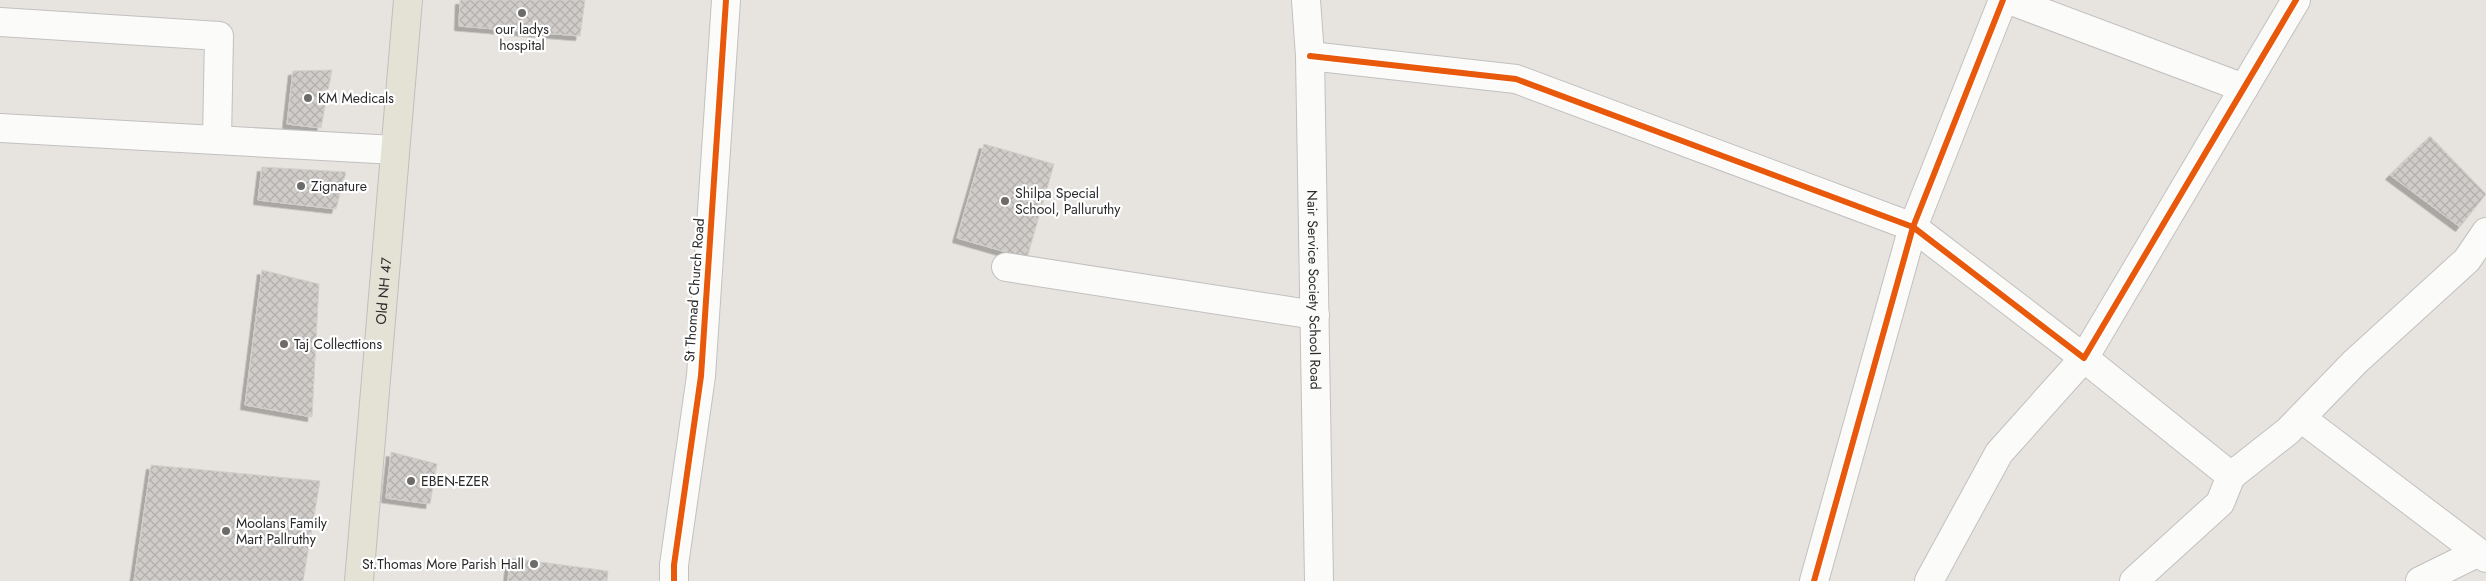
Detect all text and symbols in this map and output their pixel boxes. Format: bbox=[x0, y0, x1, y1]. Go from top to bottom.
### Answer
marker: our ladys hospital bbox=[516, 7, 528, 19]
place label: our ladys hospital bbox=[495, 19, 549, 55]
place label: KM Medicals bbox=[318, 88, 394, 108]
marker: KM Medicals bbox=[302, 92, 314, 104]
place label: Zignature bbox=[311, 176, 367, 196]
marker: Zignature bbox=[295, 180, 307, 192]
place label: Shilpa Special School, Palluruthy bbox=[1015, 183, 1121, 219]
street label: Nair Service Society School Road bbox=[1302, 190, 1326, 390]
marker: Shilpa Special School, Palluruthy bbox=[999, 195, 1011, 207]
street label: St Thomad Church Road bbox=[679, 218, 709, 362]
street label: Old NH 47 bbox=[371, 256, 396, 325]
place label: Taj Collecttions bbox=[294, 334, 382, 354]
marker: Taj Collecttions bbox=[278, 338, 290, 350]
place label: EBEN-EZER bbox=[421, 471, 489, 491]
marker: EBEN-EZER bbox=[405, 475, 417, 487]
place label: Moolans Family Mart Pallruthy bbox=[236, 513, 328, 549]
marker: Moolans Family Mart Pallruthy bbox=[220, 525, 232, 537]
place label: St.Thomas More Parish Hall bbox=[362, 554, 524, 574]
marker: St.Thomas More Parish Hall bbox=[528, 558, 540, 570]

